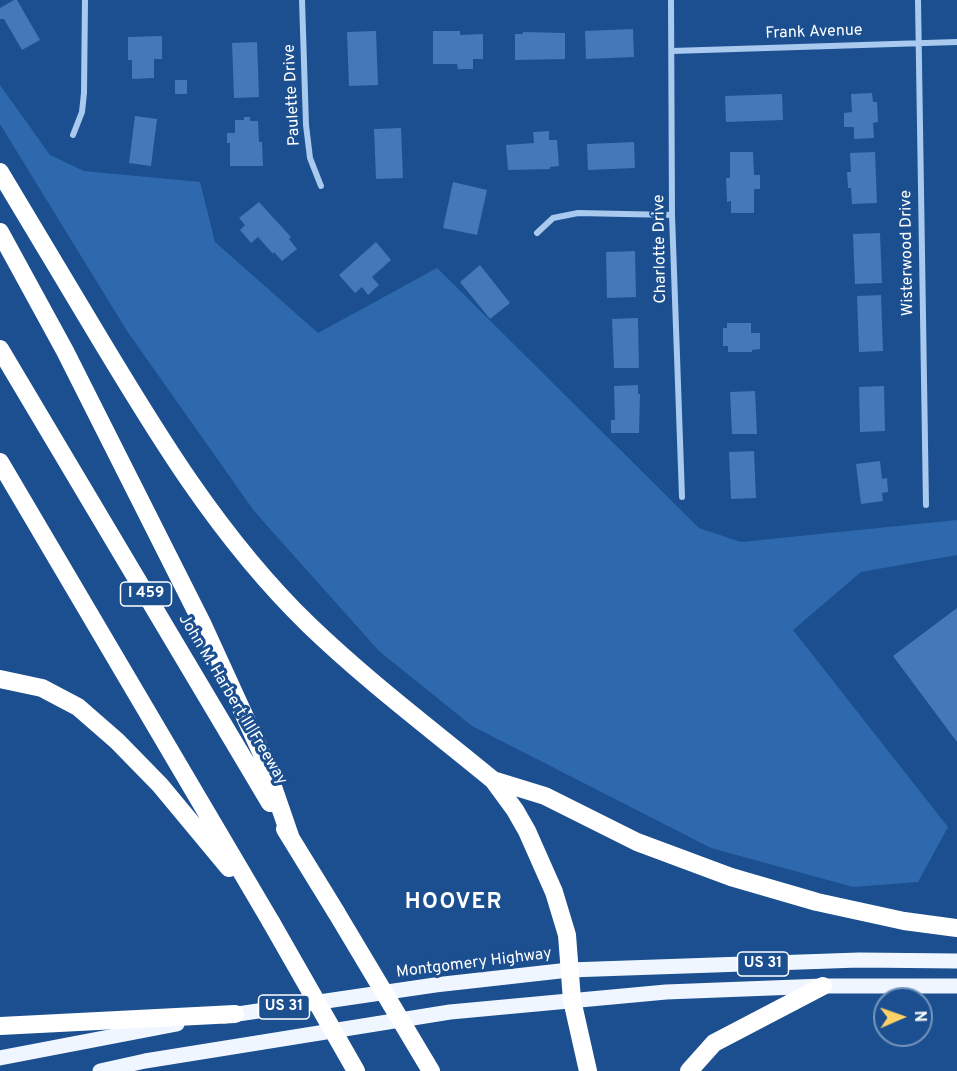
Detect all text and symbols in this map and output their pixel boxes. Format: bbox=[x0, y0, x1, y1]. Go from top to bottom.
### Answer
street label: Frank Avenue bbox=[765, 22, 863, 44]
street label: Paulette Drive bbox=[281, 44, 305, 146]
street label: Wisterwood Drive bbox=[897, 190, 919, 316]
street label: Charlotte Drive bbox=[650, 194, 672, 304]
road number: I 459 bbox=[120, 582, 172, 606]
street label: John M. Harbert III Freeway bbox=[173, 611, 291, 789]
district label: HOOVER bbox=[405, 891, 503, 917]
street label: Montgomery Highway bbox=[395, 945, 553, 983]
road number: US 31 bbox=[738, 952, 789, 976]
north arrow bbox=[873, 987, 933, 1047]
road number: US 31 bbox=[258, 995, 310, 1019]
text: N bbox=[909, 1010, 929, 1023]

